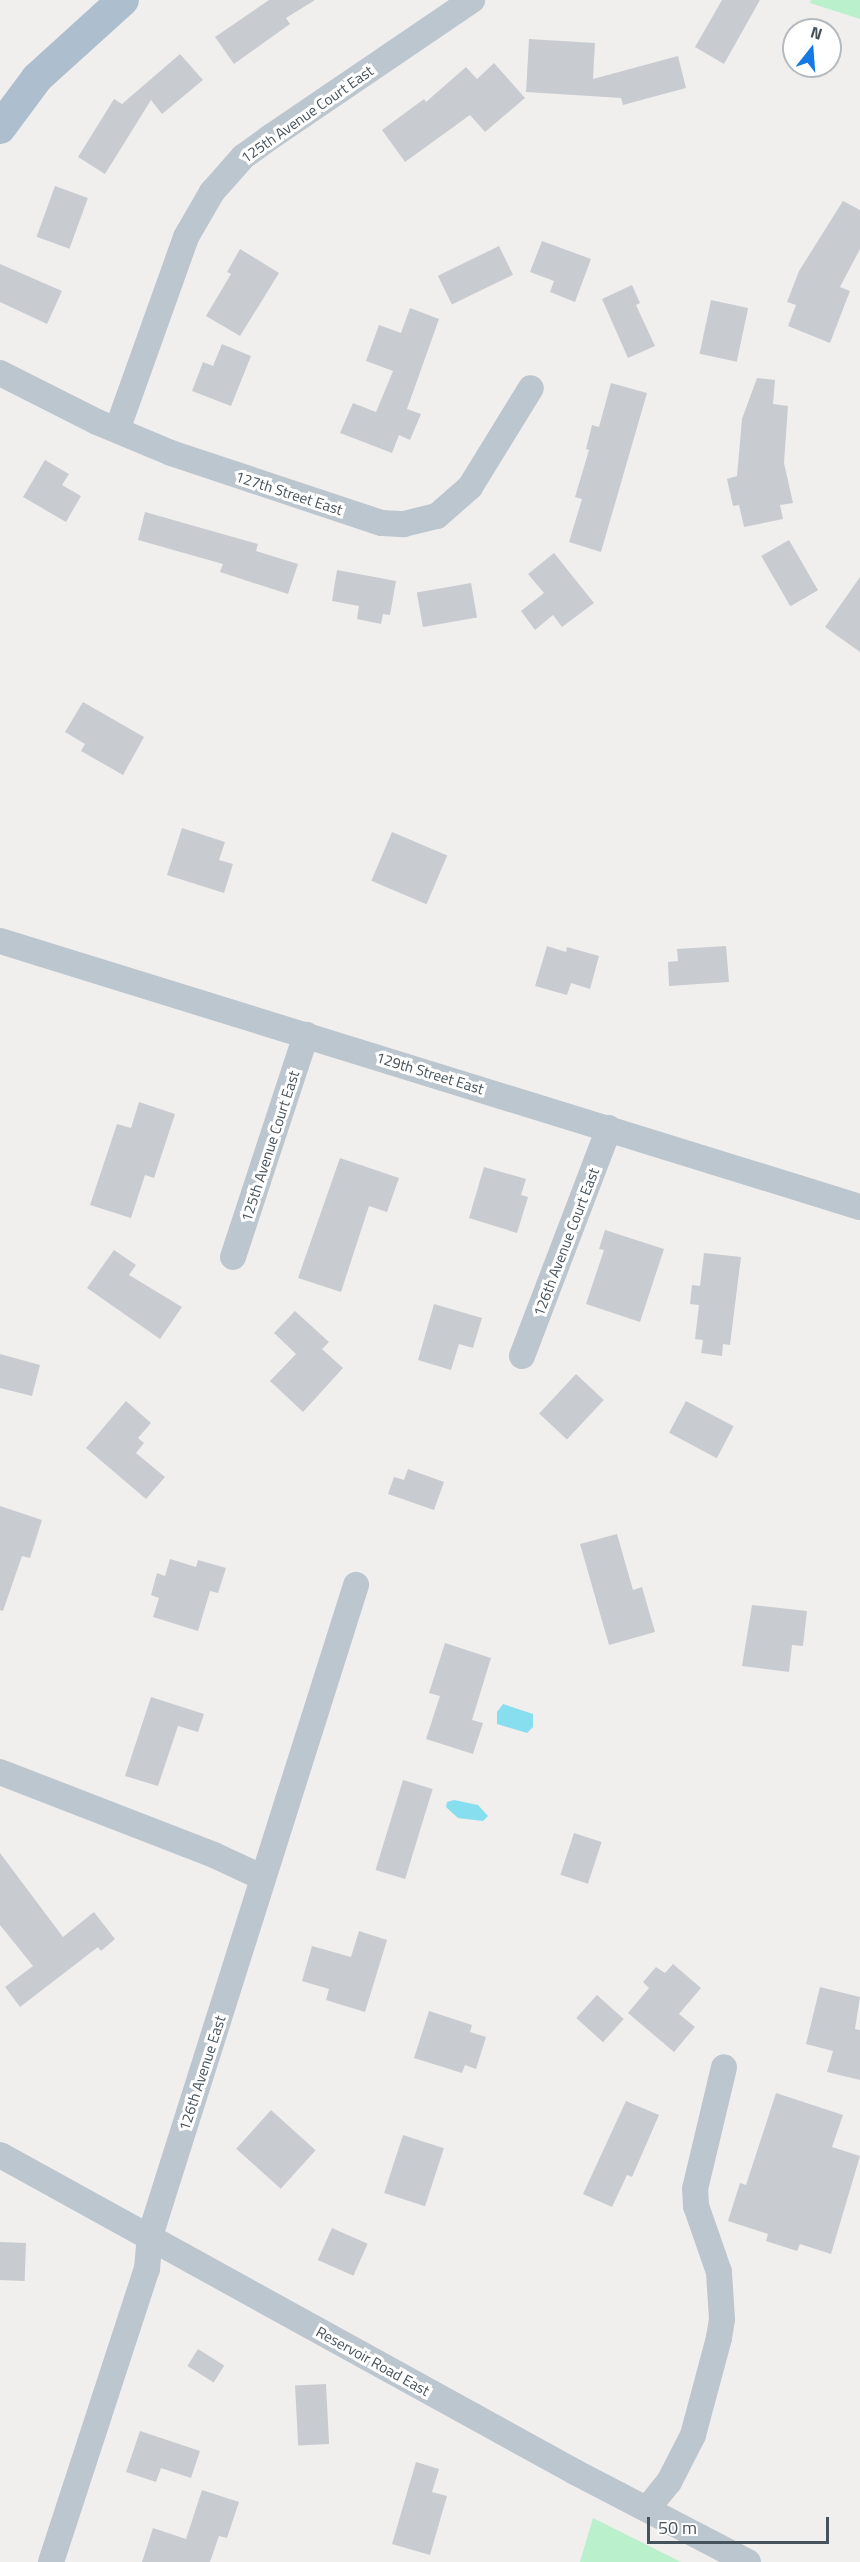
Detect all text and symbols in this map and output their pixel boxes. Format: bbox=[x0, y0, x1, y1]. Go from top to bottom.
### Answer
north arrow bbox=[782, 18, 842, 78]
text: N bbox=[808, 20, 825, 46]
street label: 125th Avenue Court East bbox=[237, 61, 377, 167]
street label: 127th Street East bbox=[233, 467, 345, 519]
street label: 129th Street East bbox=[374, 1048, 486, 1098]
street label: 125th Avenue Court East bbox=[237, 1068, 303, 1224]
street label: 126th Avenue Court East bbox=[529, 1165, 603, 1319]
street label: 126th Avenue East bbox=[175, 2013, 229, 2133]
street label: Reservoir Road East bbox=[313, 2322, 433, 2400]
scale bar bbox=[650, 2505, 832, 2543]
text: 50 m bbox=[658, 2514, 697, 2541]

